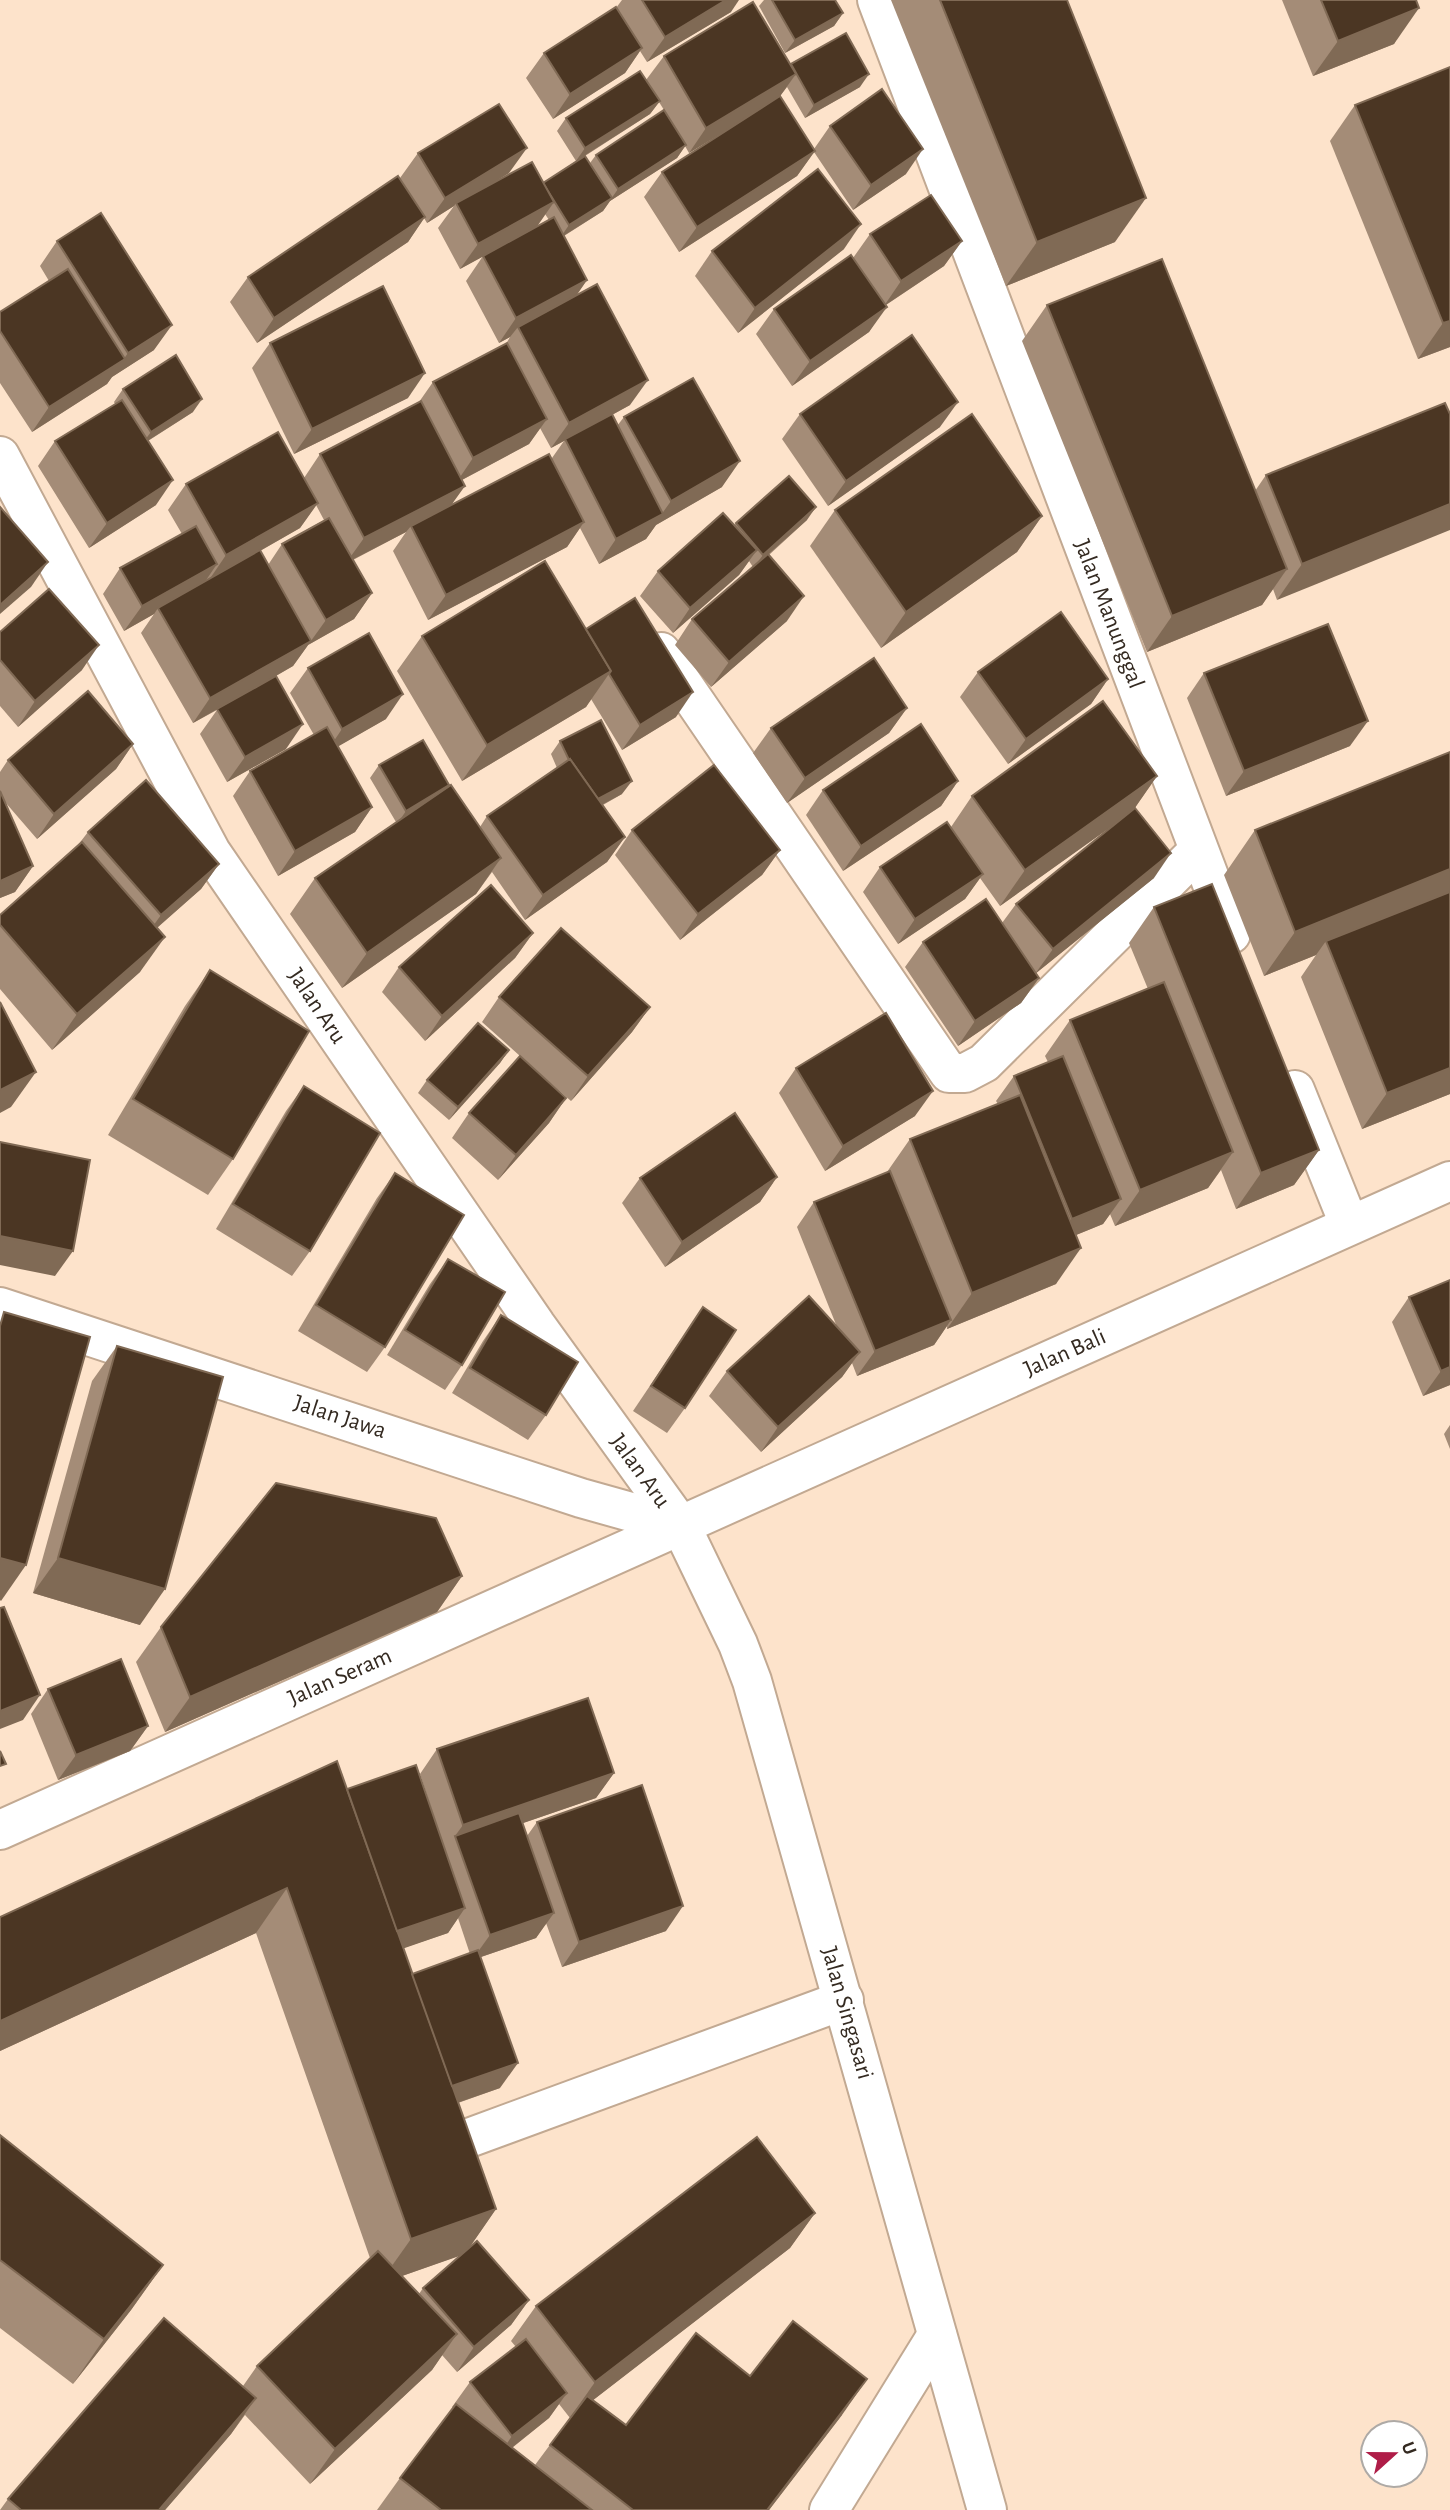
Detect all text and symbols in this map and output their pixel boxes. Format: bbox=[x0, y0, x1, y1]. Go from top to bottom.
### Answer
street label: Jalan Manunggal bbox=[1070, 536, 1148, 692]
street label: Jalan Aru bbox=[283, 964, 351, 1048]
street label: Jalan Bali bbox=[1020, 1324, 1110, 1382]
street label: Jalan Jawa bbox=[291, 1391, 389, 1443]
street label: Jalan Aru bbox=[605, 1430, 675, 1512]
street label: Jalan Seram bbox=[285, 1644, 395, 1710]
street label: Jalan Singasari bbox=[817, 1944, 877, 2082]
north arrow bbox=[1359, 2419, 1429, 2489]
text: U bbox=[1397, 2439, 1420, 2458]

